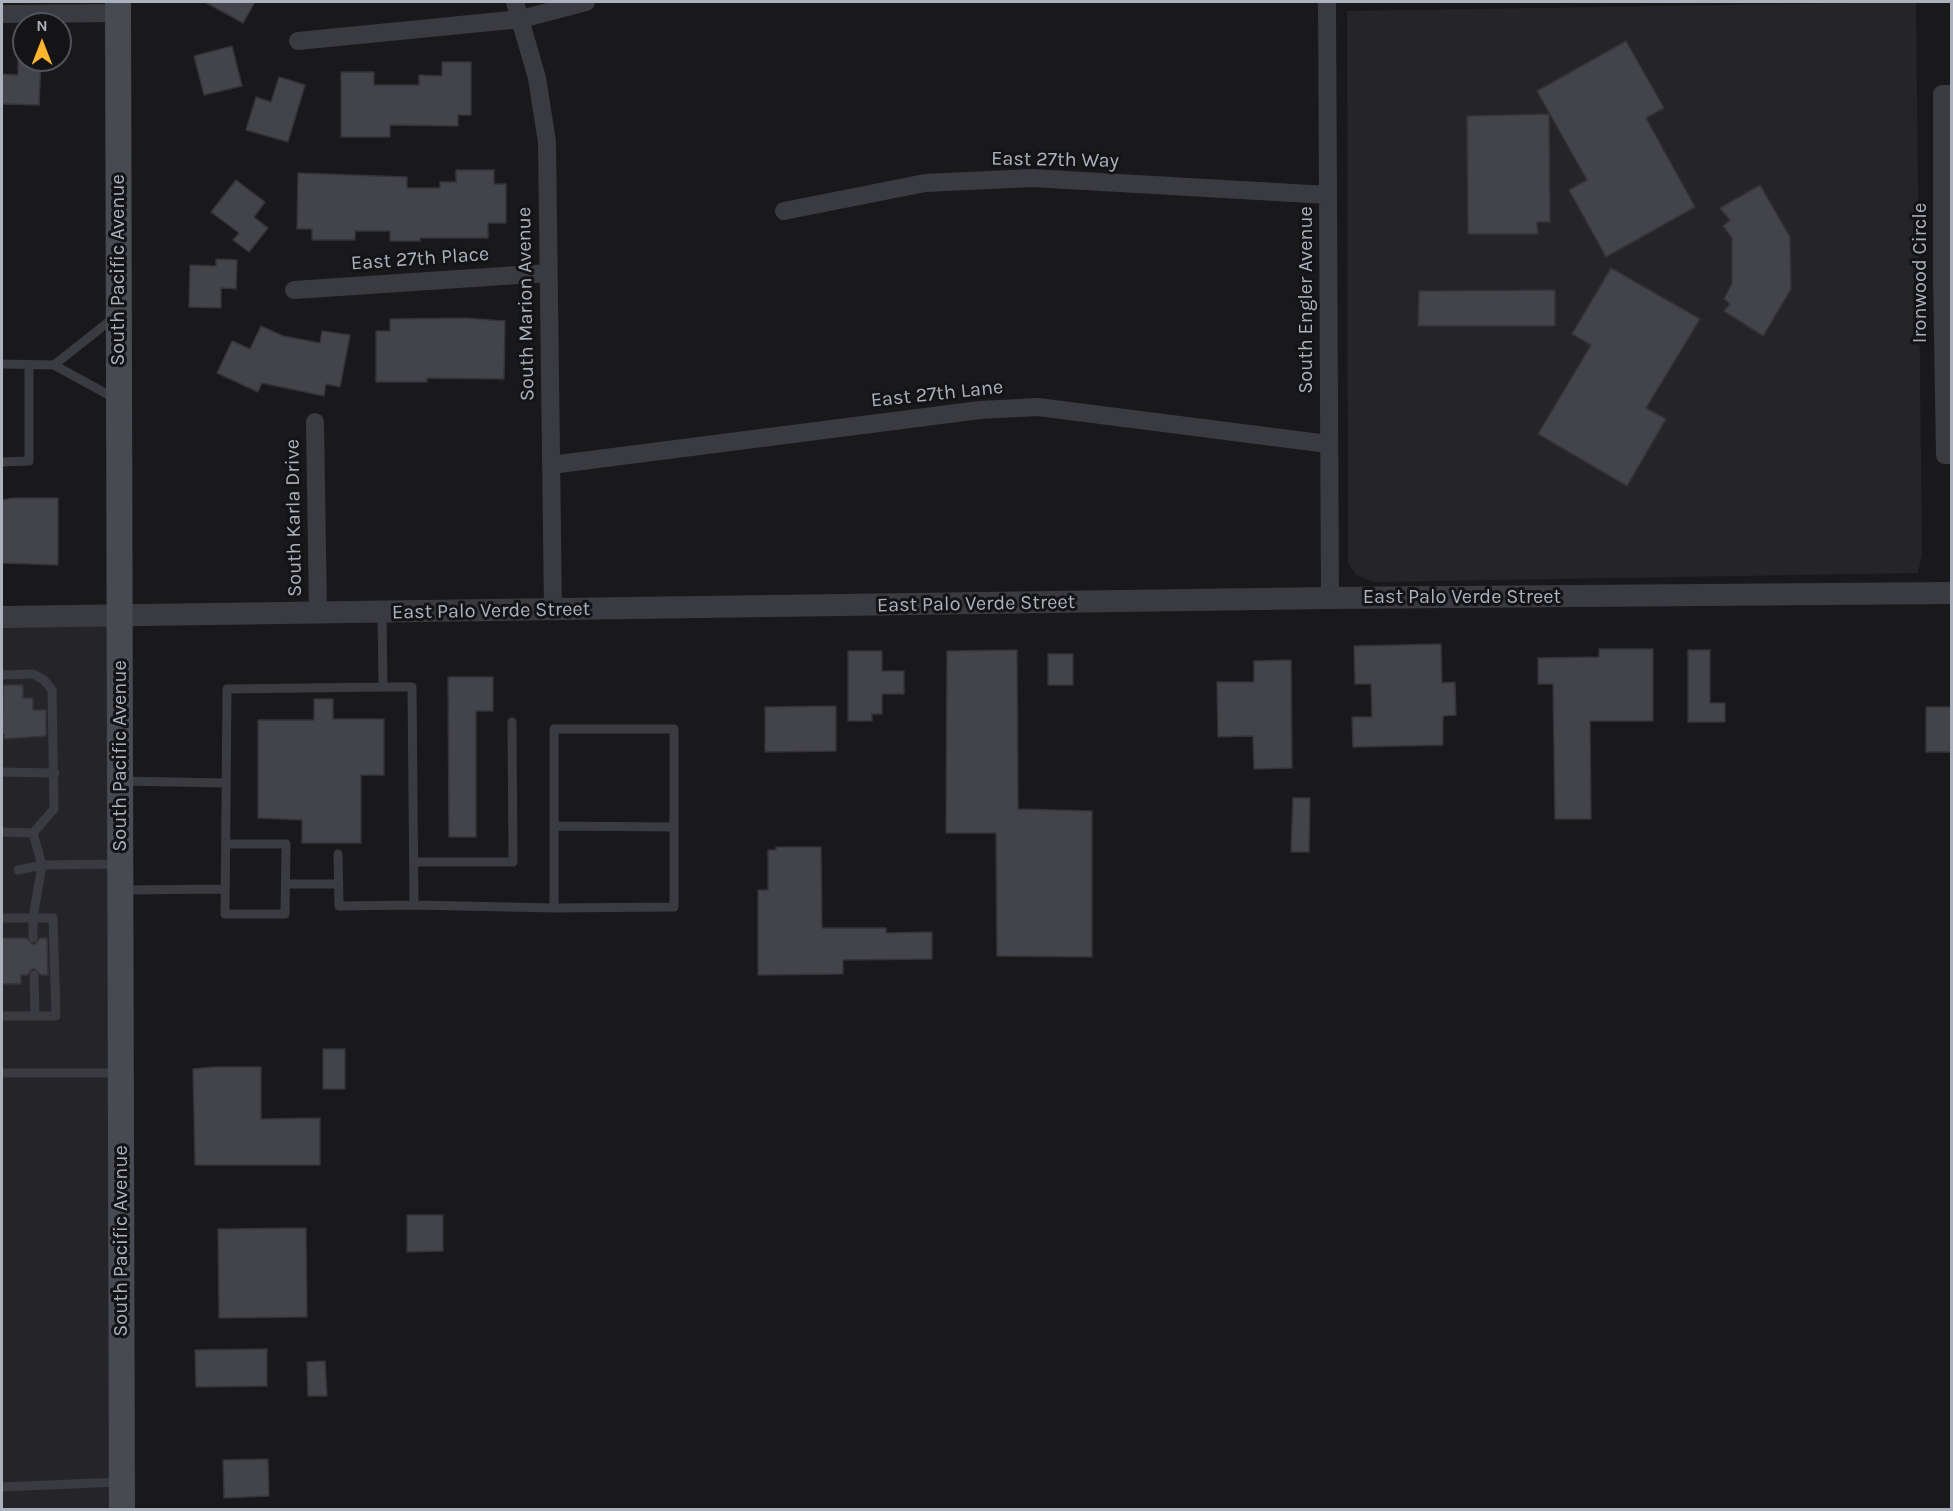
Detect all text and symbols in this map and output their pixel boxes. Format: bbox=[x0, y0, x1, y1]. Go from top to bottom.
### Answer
north arrow bbox=[12, 12, 72, 72]
text: N bbox=[36, 16, 48, 35]
street label: East 27th Way bbox=[991, 147, 1119, 173]
street label: South Pacific Avenue bbox=[106, 174, 130, 366]
street label: Ironwood Circle bbox=[1908, 203, 1932, 343]
street label: South Engler Avenue bbox=[1294, 206, 1318, 394]
street label: South Marion Avenue bbox=[512, 207, 540, 401]
street label: East 27th Place bbox=[350, 242, 490, 276]
street label: East 27th Lane bbox=[870, 375, 1004, 413]
street label: South Karla Drive bbox=[281, 439, 307, 597]
street label: East Palo Verde Street bbox=[1363, 585, 1561, 609]
street label: East Palo Verde Street bbox=[877, 590, 1075, 618]
street label: East Palo Verde Street bbox=[392, 597, 590, 625]
street label: South Pacific Avenue bbox=[108, 660, 132, 852]
street label: South Pacific Avenue bbox=[109, 1145, 133, 1337]

